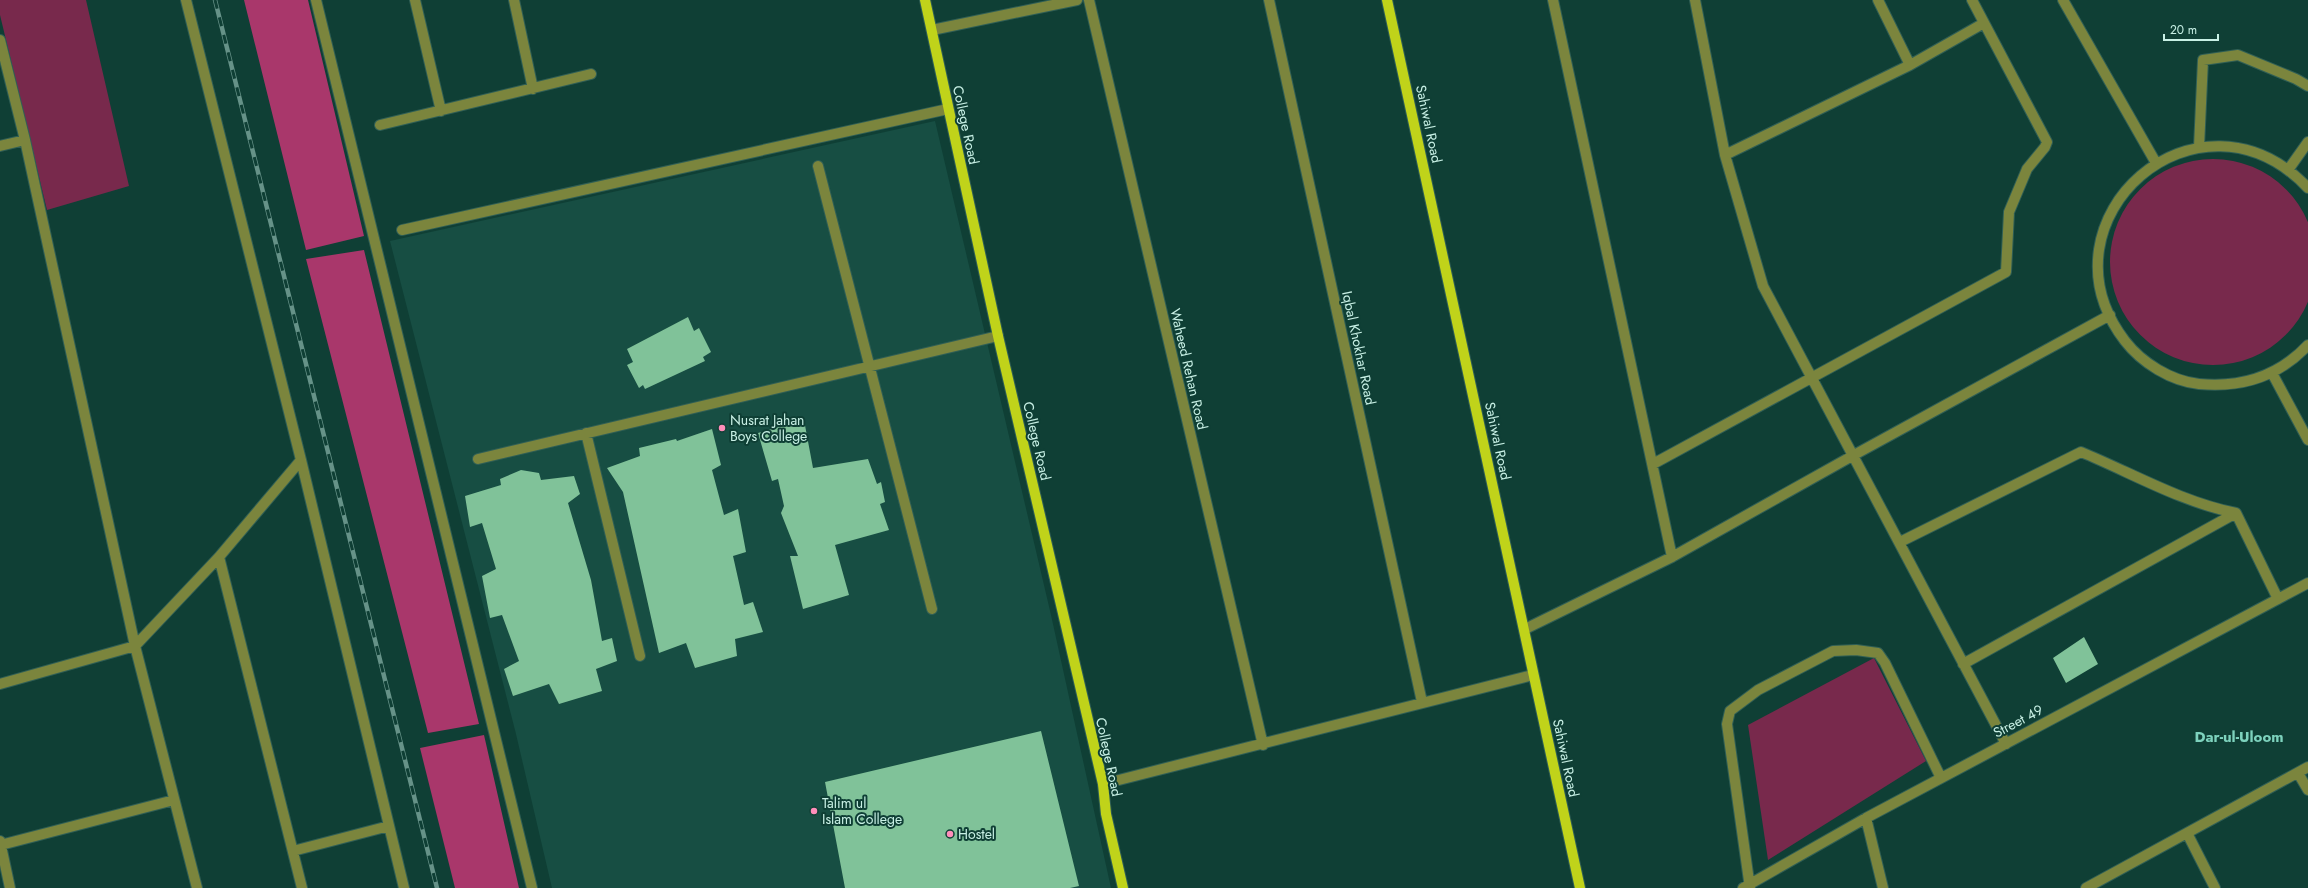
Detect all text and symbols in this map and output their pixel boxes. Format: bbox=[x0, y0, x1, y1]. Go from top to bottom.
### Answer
scale bar bbox=[2164, 16, 2218, 42]
text: 20 m bbox=[2170, 21, 2197, 39]
street label: Sahiwal Road bbox=[1411, 83, 1447, 165]
street label: College Road bbox=[948, 84, 984, 166]
street label: Iqbal Khokhar Road bbox=[1337, 289, 1381, 407]
street label: Waheed Rehan Road bbox=[1165, 306, 1213, 432]
street label: College Road bbox=[1018, 400, 1056, 482]
street label: Sahiwal Road bbox=[1480, 400, 1516, 482]
place label: Nusrat Jahan Boys College bbox=[730, 410, 807, 446]
marker: Nusrat Jahan Boys College bbox=[717, 423, 727, 433]
street label: Street 49 bbox=[1990, 700, 2046, 742]
street label: College Road bbox=[1091, 716, 1127, 798]
street label: Sahiwal Road bbox=[1548, 717, 1584, 799]
district label: Dar-ul-Uloom bbox=[2194, 726, 2284, 748]
place label: Talim ul Islam College bbox=[822, 793, 902, 829]
marker: Talim ul Islam College bbox=[809, 806, 819, 816]
place label: Hostel bbox=[958, 824, 995, 844]
marker: Hostel bbox=[945, 829, 955, 839]

